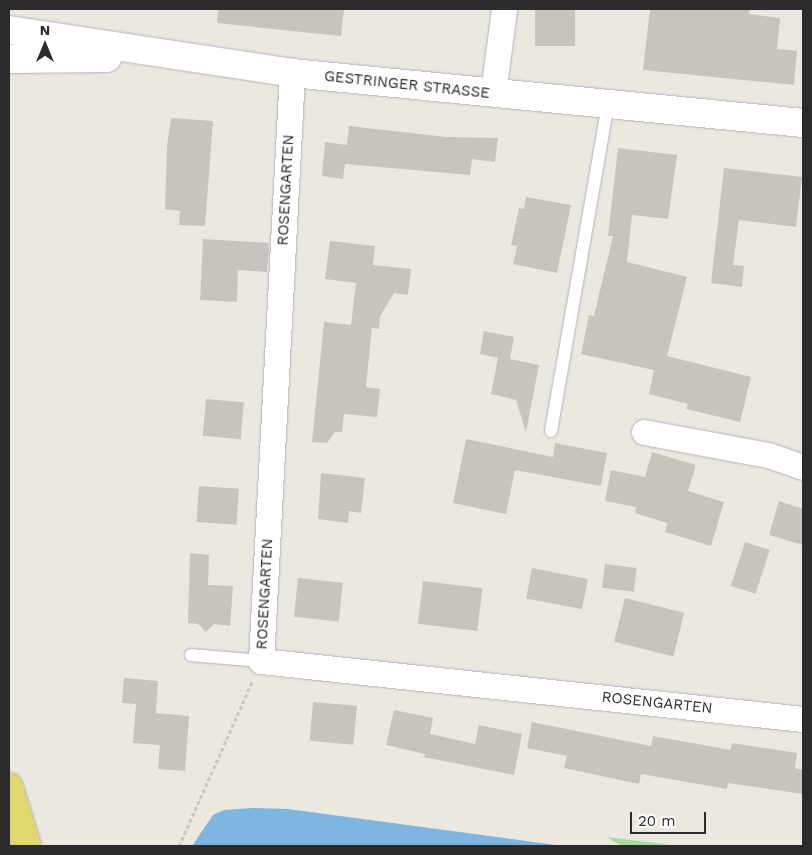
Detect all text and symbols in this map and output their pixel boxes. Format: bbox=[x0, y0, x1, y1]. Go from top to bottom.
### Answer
north arrow bbox=[20, 20, 70, 70]
text: N bbox=[40, 22, 50, 38]
street label: GESTRINGER STRASSE bbox=[323, 67, 491, 103]
street label: ROSENGARTEN bbox=[274, 134, 298, 246]
street label: ROSENGARTEN bbox=[253, 538, 277, 650]
street label: ROSENGARTEN bbox=[601, 688, 713, 718]
scale bar bbox=[632, 802, 708, 834]
text: 20 m bbox=[638, 812, 676, 830]

